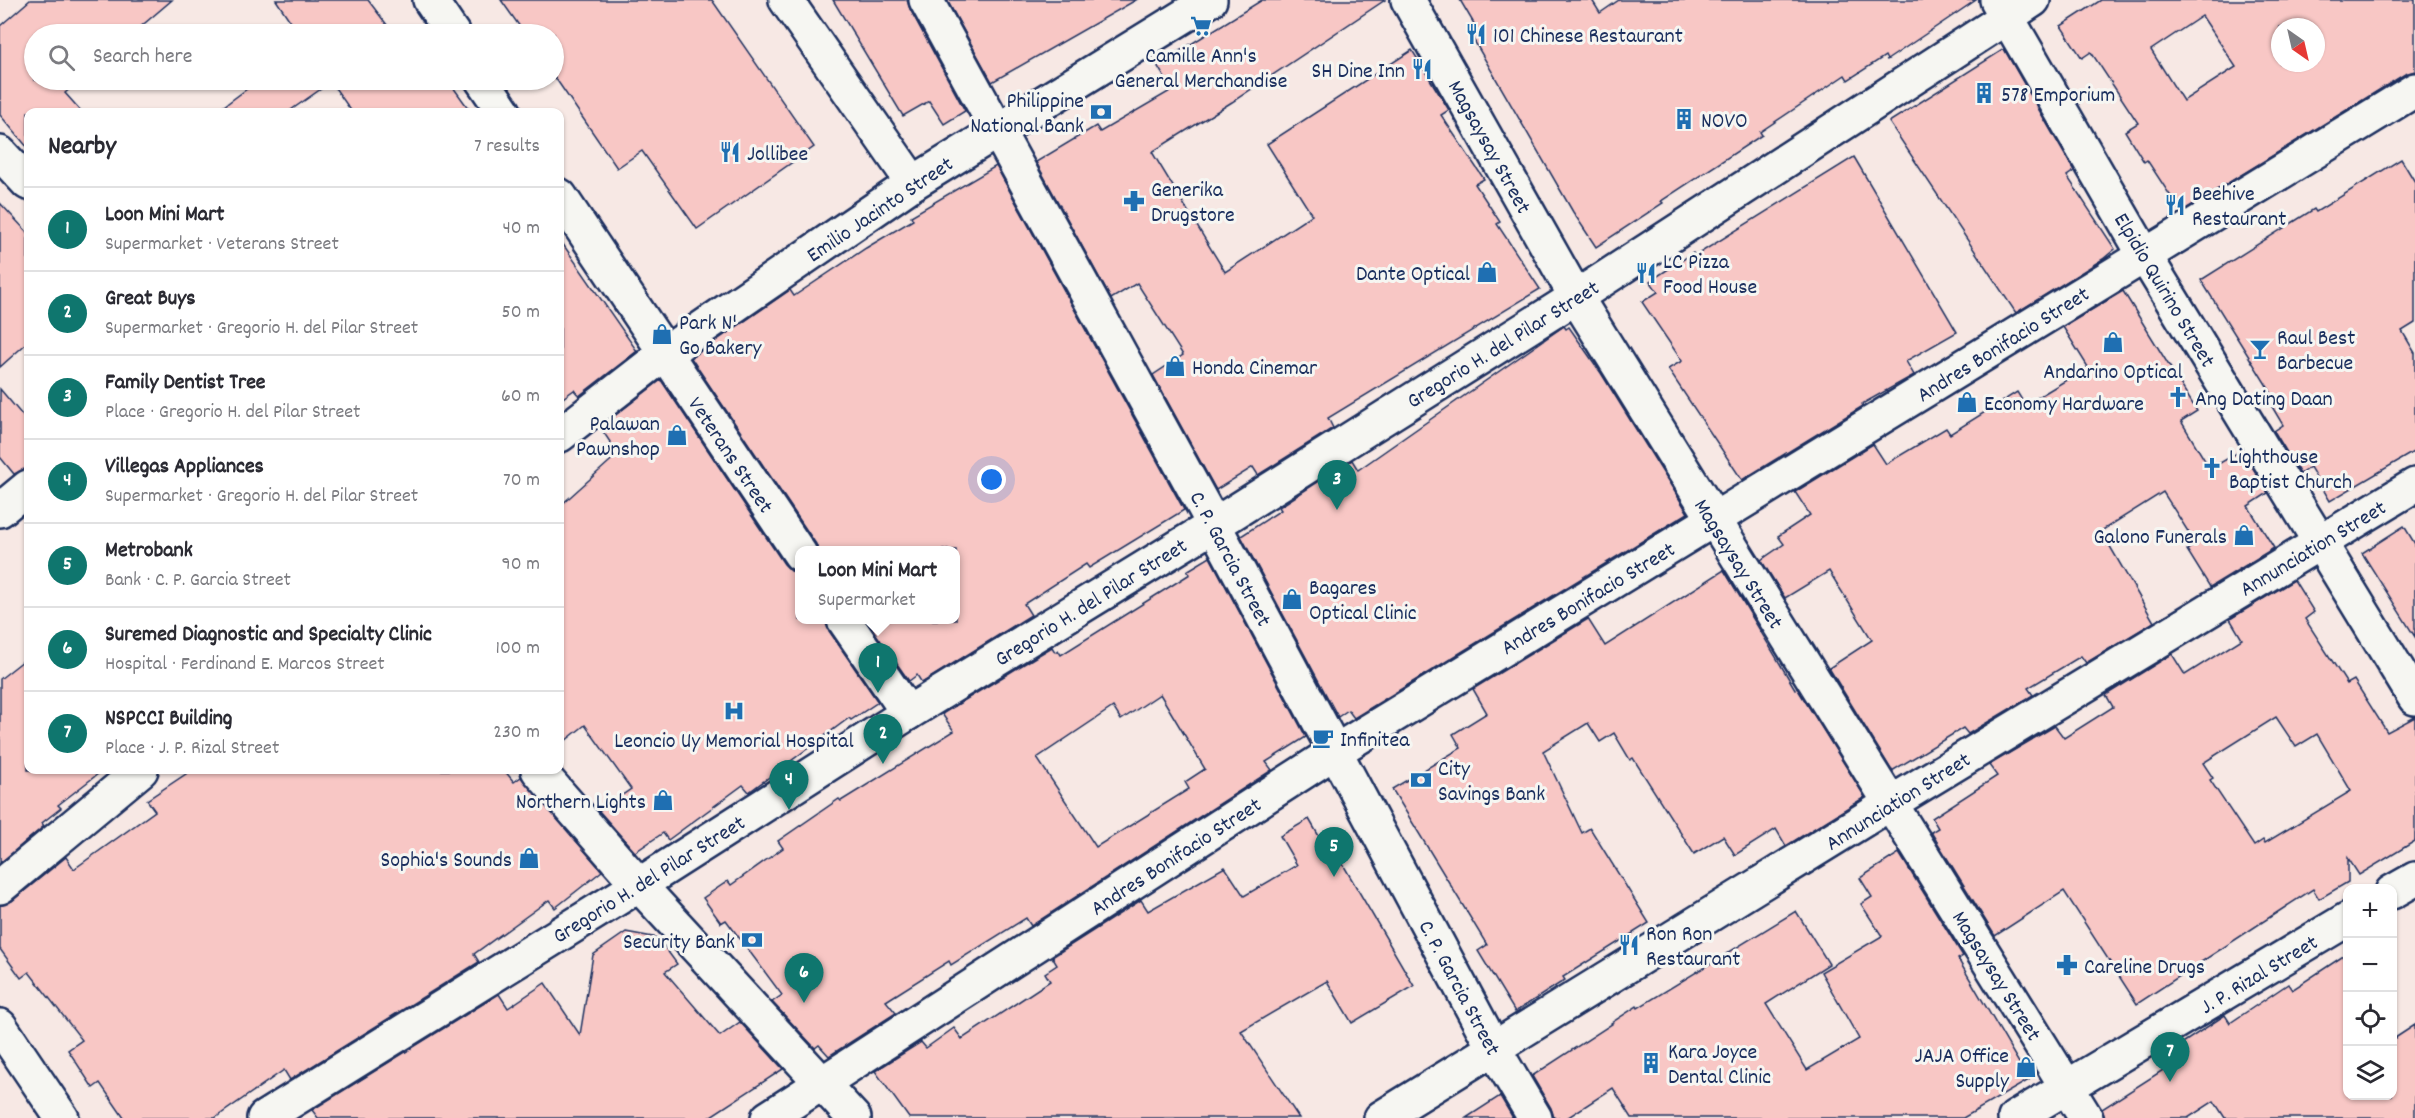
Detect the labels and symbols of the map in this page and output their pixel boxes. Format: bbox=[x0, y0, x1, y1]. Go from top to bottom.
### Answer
supermarket icon: Camille Ann's General Merchandise bbox=[1189, 14, 1213, 38]
north arrow bbox=[2271, 18, 2325, 72]
restaurant icon: 101 Chinese Restaurant bbox=[1464, 22, 1488, 46]
place label: 101 Chinese Restaurant bbox=[1493, 22, 1683, 53]
place label: Camille Ann's General Merchandise bbox=[1115, 42, 1287, 98]
place label: SH Dine Inn bbox=[1312, 57, 1405, 88]
restaurant icon: SH Dine Inn bbox=[1410, 57, 1434, 81]
street label: Magsaysay Street bbox=[1438, 75, 1537, 220]
building icon: 578 Emporium bbox=[1972, 81, 1996, 105]
place label: 578 Emporium bbox=[2001, 81, 2115, 112]
place label: Philippine National Bank bbox=[970, 87, 1084, 143]
bank icon: Philippine National Bank bbox=[1089, 100, 1113, 124]
building icon: NOVO bbox=[1672, 107, 1696, 131]
place label: NOVO bbox=[1701, 107, 1748, 138]
restaurant icon: Jollibee bbox=[718, 140, 742, 164]
place label: Jollibee bbox=[747, 140, 808, 171]
street label: Emilio Jacinto Street bbox=[801, 150, 961, 272]
place label: Generika Drugstore bbox=[1151, 176, 1235, 232]
place label: Beehive Restaurant bbox=[2192, 180, 2286, 236]
pharmacy icon: Generika Drugstore bbox=[1122, 189, 1146, 213]
restaurant icon: Beehive Restaurant bbox=[2163, 193, 2187, 217]
street label: Elpidio Quirino Street bbox=[2105, 208, 2221, 374]
place label: LC Pizza Food House bbox=[1663, 248, 1757, 304]
place label: Dante Optical bbox=[1356, 260, 1470, 291]
shop icon: Dante Optical bbox=[1475, 260, 1499, 284]
restaurant icon: LC Pizza Food House bbox=[1634, 261, 1658, 285]
street label: Gregorio H. del Pilar Street bbox=[1402, 274, 1606, 418]
street label: Andres Bonifacio Street bbox=[1912, 280, 2096, 412]
place label: Park N' Go Bakery bbox=[679, 309, 763, 365]
shop icon: Park N' Go Bakery bbox=[650, 322, 674, 346]
place label: Raul Best Barbecue bbox=[2277, 324, 2355, 380]
shop icon: Andarino Optical bbox=[2101, 330, 2125, 354]
bar icon: Raul Best Barbecue bbox=[2248, 337, 2272, 361]
shop icon: Honda Cinemar bbox=[1163, 354, 1187, 378]
place label: Honda Cinemar bbox=[1192, 354, 1318, 385]
place label: Andarino Optical bbox=[2043, 358, 2183, 389]
church icon: Ang Dating Daan bbox=[2166, 385, 2190, 409]
place label: Ang Dating Daan bbox=[2195, 385, 2333, 416]
shop icon: Economy Hardware bbox=[1955, 390, 1979, 414]
place label: Economy Hardware bbox=[1984, 390, 2144, 421]
street label: Veterans Street bbox=[679, 392, 780, 520]
place label: Palawan Pawnshop bbox=[576, 410, 660, 466]
shop icon: Palawan Pawnshop bbox=[665, 423, 689, 447]
place label: Lighthouse Baptist Church bbox=[2229, 443, 2352, 499]
church icon: Lighthouse Baptist Church bbox=[2200, 456, 2224, 480]
pin: 3 bbox=[1318, 460, 1356, 510]
your location bbox=[977, 465, 1006, 494]
street label: C. P. Garcia Street bbox=[1180, 486, 1278, 633]
street label: Magsaysay Street bbox=[1685, 494, 1789, 636]
street label: Annunciation Street bbox=[2235, 494, 2393, 606]
place label: Galono Funerals bbox=[2093, 523, 2227, 554]
shop icon: Galono Funerals bbox=[2232, 523, 2256, 547]
street label: Gregorio H. del Pilar Street bbox=[990, 532, 1194, 676]
street label: Andres Bonifacio Street bbox=[1496, 536, 1682, 664]
place label: Bagares Optical Clinic bbox=[1309, 574, 1417, 630]
shop icon: Bagares Optical Clinic bbox=[1280, 587, 1304, 611]
pin: 1 bbox=[858, 644, 898, 693]
hospital icon: Leoncio Uy Memorial Hospital bbox=[722, 699, 746, 723]
pin: 2 bbox=[864, 714, 902, 764]
cafe icon: Infinitea bbox=[1311, 726, 1335, 750]
place label: Infinitea bbox=[1340, 726, 1410, 757]
place label: Leoncio Uy Memorial Hospital bbox=[614, 727, 854, 758]
street label: Annunciation Street bbox=[1820, 746, 1977, 860]
place label: City Savings Bank bbox=[1438, 755, 1545, 811]
pin: 4 bbox=[770, 760, 808, 810]
bank icon: City Savings Bank bbox=[1409, 768, 1433, 792]
place label: Northern Lights bbox=[516, 788, 646, 819]
shop icon: Northern Lights bbox=[651, 788, 675, 812]
street label: Andres Bonifacio Street bbox=[1085, 791, 1268, 925]
street label: Gregorio H. del Pilar Street bbox=[548, 809, 752, 953]
pin: 5 bbox=[1314, 828, 1354, 877]
place label: Sophia's Sounds bbox=[381, 846, 512, 877]
shop icon: Sophia's Sounds bbox=[517, 846, 541, 870]
street label: Magsaysay Street bbox=[1943, 906, 2047, 1048]
street label: C. P. Garcia Street bbox=[1409, 915, 1507, 1062]
place label: Ron Ron Restaurant bbox=[1646, 920, 1740, 976]
place label: Security Bank bbox=[623, 928, 735, 959]
bank icon: Security Bank bbox=[740, 928, 764, 952]
street label: J. P. Rizal Street bbox=[2195, 929, 2325, 1023]
restaurant icon: Ron Ron Restaurant bbox=[1617, 933, 1641, 957]
pharmacy icon: Careline Drugs bbox=[2055, 953, 2079, 977]
place label: Careline Drugs bbox=[2084, 953, 2205, 984]
pin: 6 bbox=[784, 954, 824, 1003]
pin: 7 bbox=[2150, 1032, 2190, 1082]
place label: Kara Joyce Dental Clinic bbox=[1668, 1038, 1771, 1094]
place label: JAJA Office Supply bbox=[1914, 1042, 2010, 1098]
building icon: Kara Joyce Dental Clinic bbox=[1639, 1051, 1663, 1075]
shop icon: JAJA Office Supply bbox=[2014, 1055, 2038, 1079]

